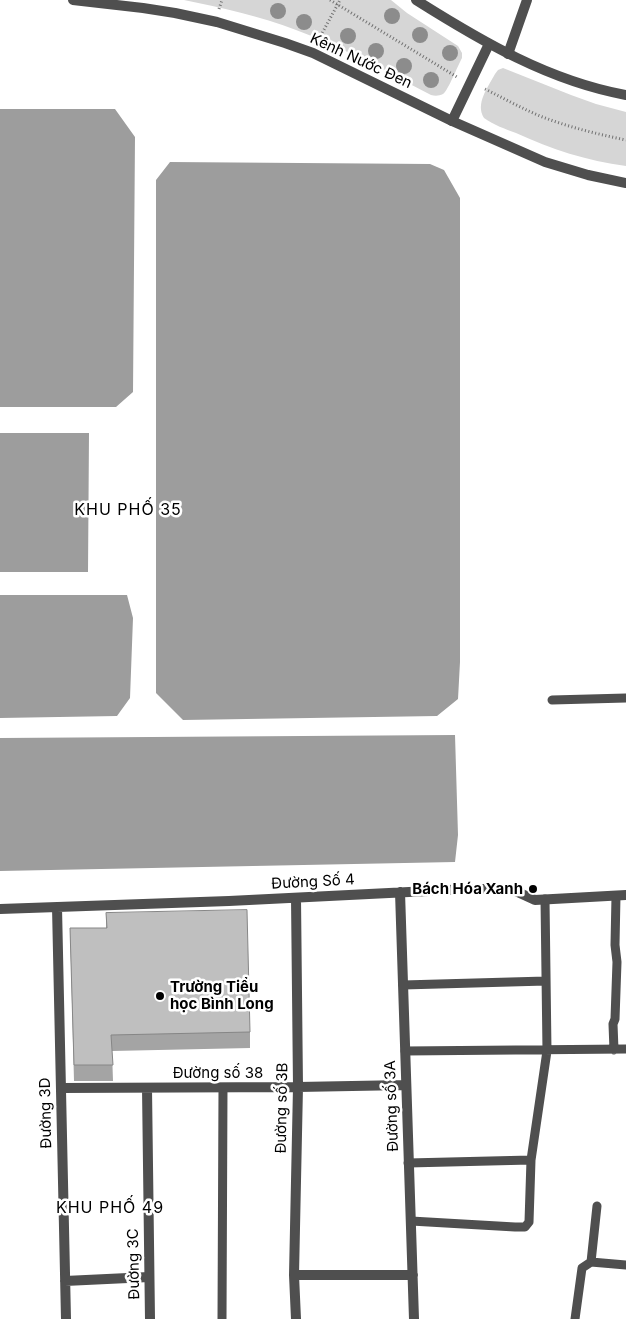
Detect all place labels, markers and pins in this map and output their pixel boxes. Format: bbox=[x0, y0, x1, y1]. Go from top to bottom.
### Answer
place label: Bách Hóa Xanh bbox=[412, 880, 523, 898]
marker: Bách Hóa Xanh bbox=[527, 883, 539, 895]
place label: Trường Tiểu học Bình Long bbox=[170, 978, 274, 1013]
marker: Trường Tiểu học Bình Long bbox=[154, 990, 166, 1002]

